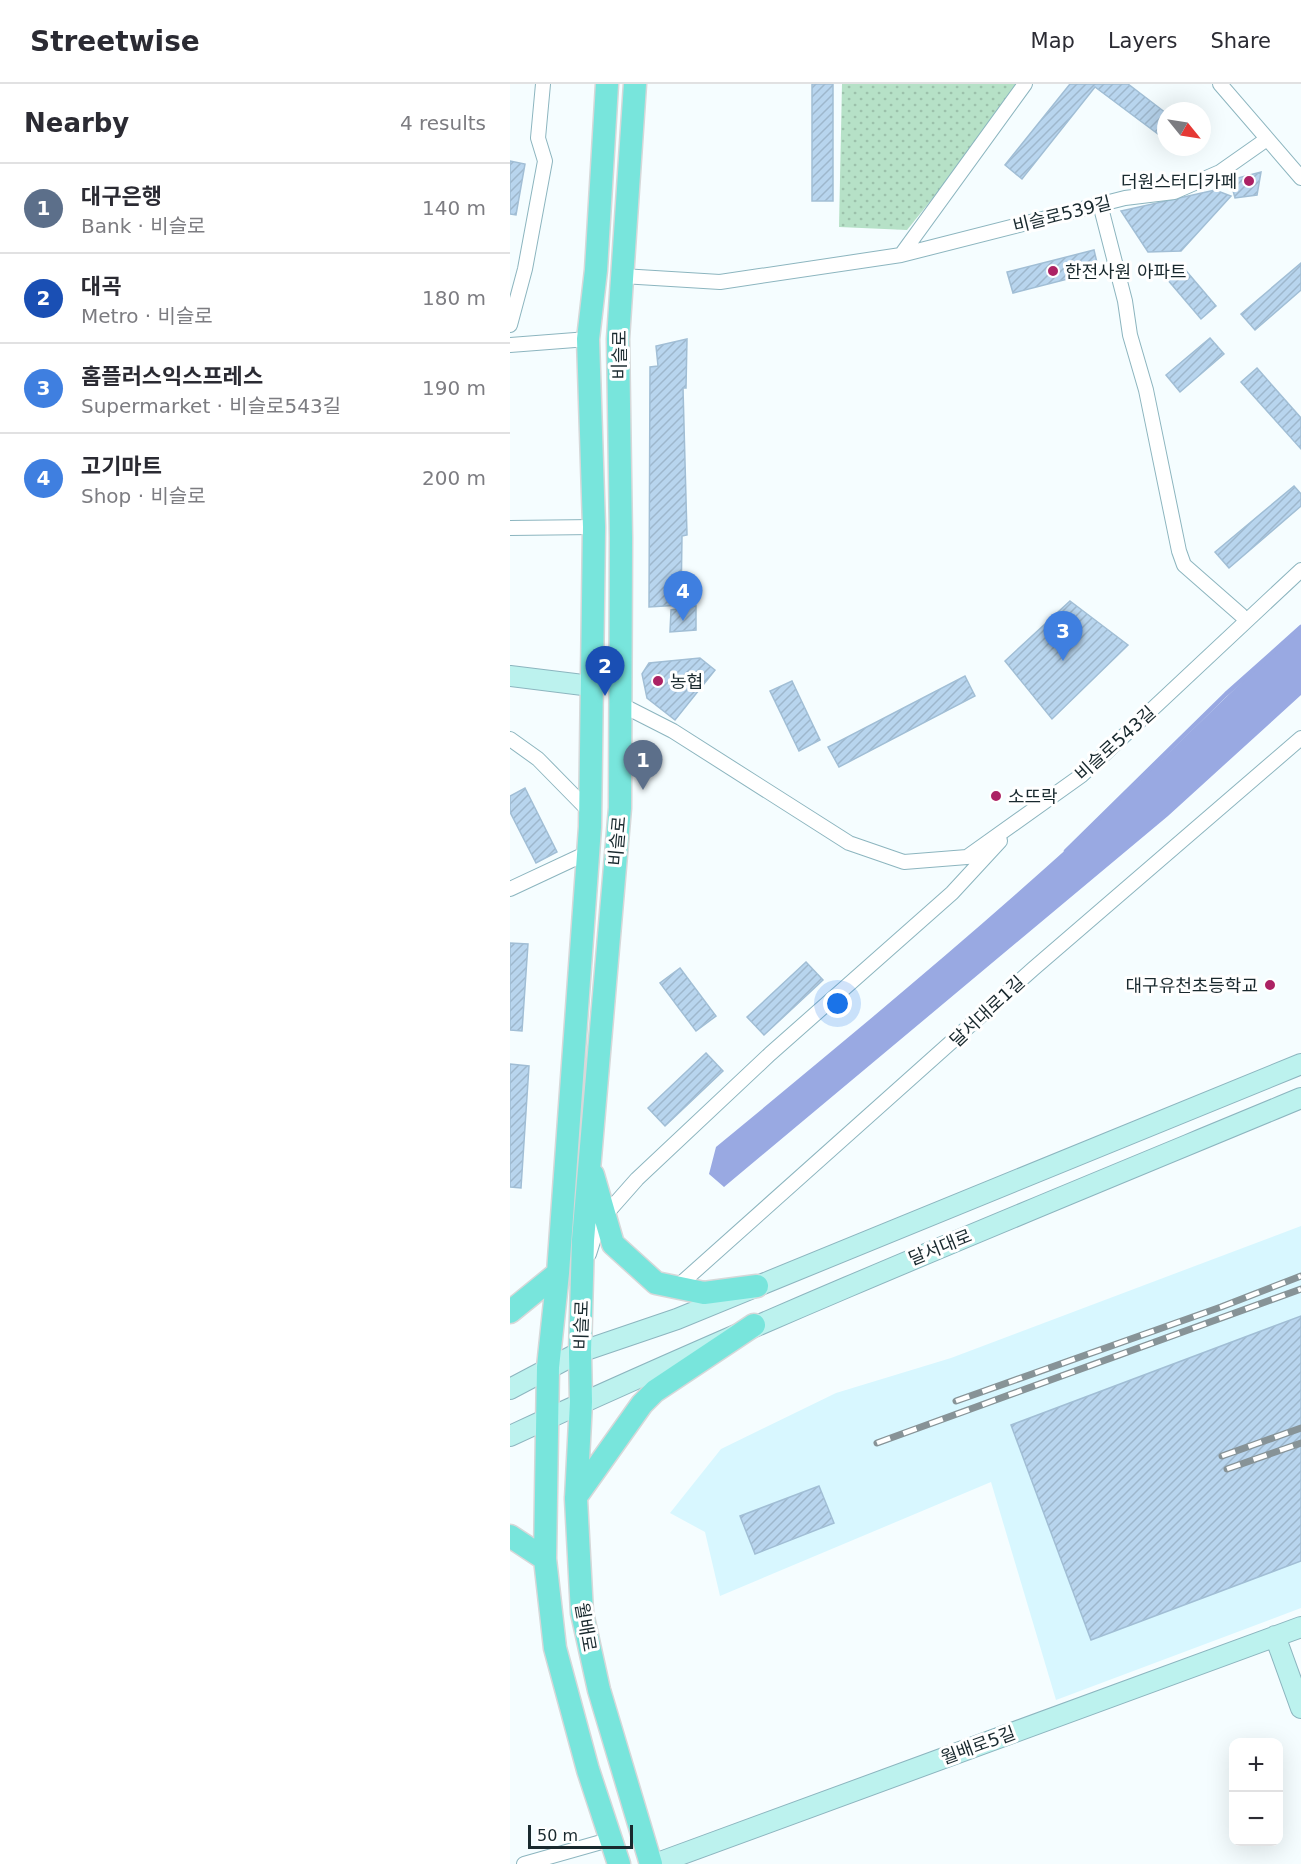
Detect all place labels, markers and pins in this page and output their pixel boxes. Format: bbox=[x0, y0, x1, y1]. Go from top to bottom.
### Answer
place label: 더원스터디카페 bbox=[1121, 171, 1237, 192]
marker: 더원스터디카페 bbox=[1242, 174, 1256, 188]
place label: 한전사원 아파트 bbox=[1065, 261, 1187, 282]
marker: 한전사원 아파트 bbox=[1046, 264, 1060, 278]
pin: 4 bbox=[664, 572, 702, 621]
pin: 3 bbox=[1044, 612, 1082, 661]
pin: 2 bbox=[586, 646, 625, 696]
place label: 농협 bbox=[670, 671, 703, 692]
marker: 농협 bbox=[651, 674, 665, 688]
pin: 1 bbox=[624, 740, 662, 790]
place label: 소뜨락 bbox=[1008, 786, 1058, 807]
marker: 소뜨락 bbox=[989, 789, 1003, 803]
place label: 대구유천초등학교 bbox=[1126, 975, 1258, 996]
marker: 대구유천초등학교 bbox=[1263, 978, 1277, 992]

